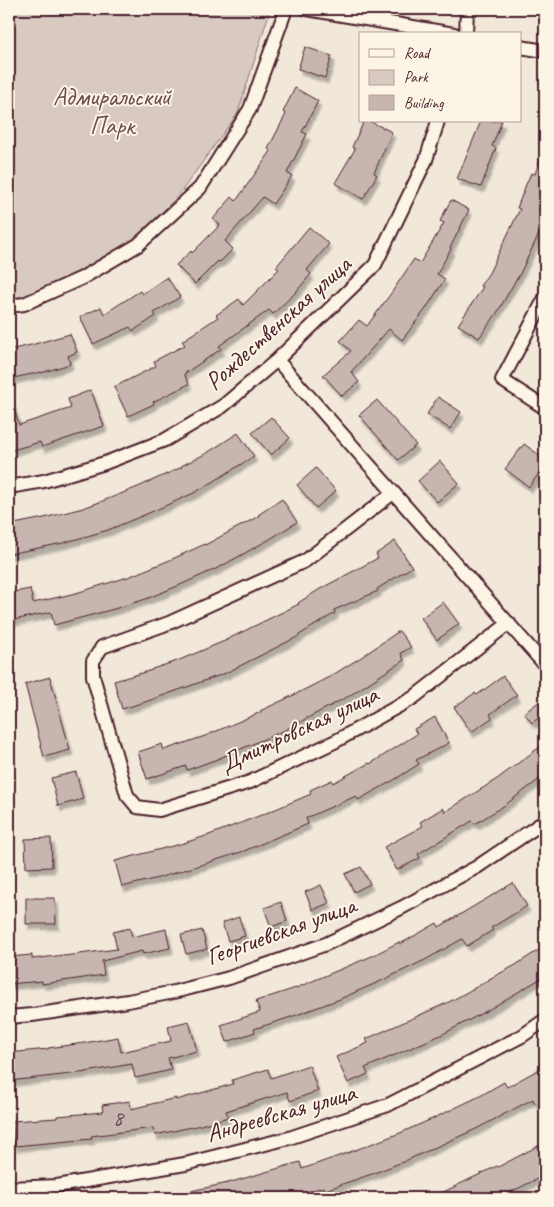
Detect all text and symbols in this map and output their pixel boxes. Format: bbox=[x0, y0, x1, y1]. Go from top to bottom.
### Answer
legend bbox=[359, 32, 522, 122]
text: Road bbox=[404, 44, 431, 63]
text: Park bbox=[404, 68, 429, 87]
park label: Адмиральский Парк bbox=[53, 81, 173, 142]
text: Building bbox=[404, 94, 444, 113]
street label: Рождественская улица bbox=[198, 248, 359, 397]
street label: Дмитровская улица bbox=[215, 678, 385, 780]
street label: Георгиевская улица bbox=[202, 888, 363, 973]
street label: Андреевская улица bbox=[203, 1076, 361, 1150]
house number: 8 bbox=[113, 1104, 125, 1132]

